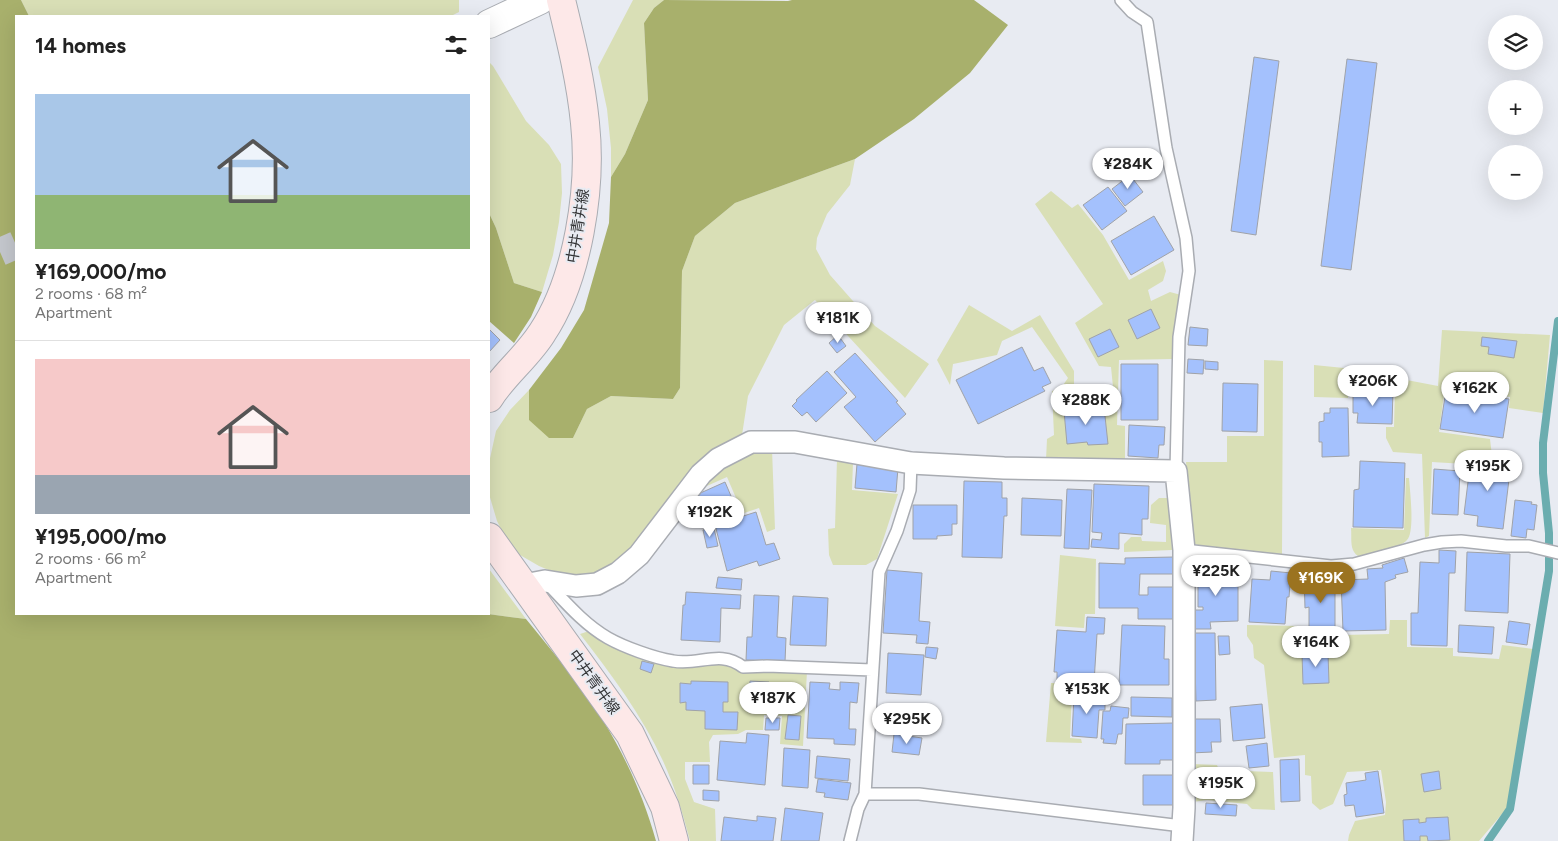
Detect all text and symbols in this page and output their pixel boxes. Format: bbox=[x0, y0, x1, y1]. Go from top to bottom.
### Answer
map controls bbox=[1488, 15, 1543, 200]
button: layers bbox=[1488, 15, 1543, 70]
icon: filters bbox=[442, 31, 470, 59]
text: 14 homes bbox=[35, 33, 126, 58]
button: + bbox=[1488, 80, 1543, 135]
icon: home bbox=[208, 126, 298, 216]
button: − bbox=[1488, 145, 1543, 200]
pin: ¥284K bbox=[1093, 148, 1163, 190]
text: ¥284K bbox=[1103, 154, 1153, 173]
street label: 中井青井線 bbox=[563, 188, 593, 264]
text: ¥169,000/mo bbox=[35, 259, 167, 284]
text: 2 rooms · 68 m² bbox=[35, 284, 147, 303]
pin: ¥181K bbox=[803, 302, 873, 344]
text: Apartment bbox=[35, 303, 112, 322]
text: ¥181K bbox=[816, 308, 860, 327]
pin: ¥206K bbox=[1338, 364, 1408, 407]
text: ¥206K bbox=[1348, 371, 1398, 390]
pin: ¥162K bbox=[1440, 372, 1510, 414]
text: ¥162K bbox=[1452, 378, 1498, 397]
pin: ¥288K bbox=[1051, 384, 1121, 426]
text: ¥288K bbox=[1061, 390, 1111, 409]
icon: home bbox=[208, 392, 298, 482]
pin: ¥195K bbox=[1453, 450, 1523, 492]
text: ¥195K bbox=[1465, 456, 1511, 475]
pin: ¥192K bbox=[675, 496, 745, 538]
text: ¥192K bbox=[687, 502, 733, 521]
text: ¥195,000/mo bbox=[35, 524, 167, 549]
text: 2 rooms · 66 m² bbox=[35, 549, 146, 568]
pin: ¥225K bbox=[1181, 554, 1251, 597]
text: ¥225K bbox=[1192, 561, 1240, 580]
pin: ¥169K bbox=[1286, 562, 1356, 604]
text: Apartment bbox=[35, 568, 112, 587]
text: ¥169K bbox=[1298, 568, 1344, 587]
pin: ¥164K bbox=[1281, 626, 1351, 668]
text: ¥164K bbox=[1293, 632, 1339, 651]
street label: 中井青井線 bbox=[565, 646, 623, 718]
pin: ¥153K bbox=[1052, 672, 1122, 715]
text: ¥153K bbox=[1064, 679, 1110, 698]
pin: ¥187K bbox=[738, 682, 808, 724]
text: ¥187K bbox=[750, 688, 796, 707]
pin: ¥295K bbox=[872, 702, 942, 745]
text: ¥295K bbox=[883, 709, 931, 728]
pin: ¥195K bbox=[1186, 766, 1256, 809]
text: ¥195K bbox=[1198, 773, 1244, 792]

